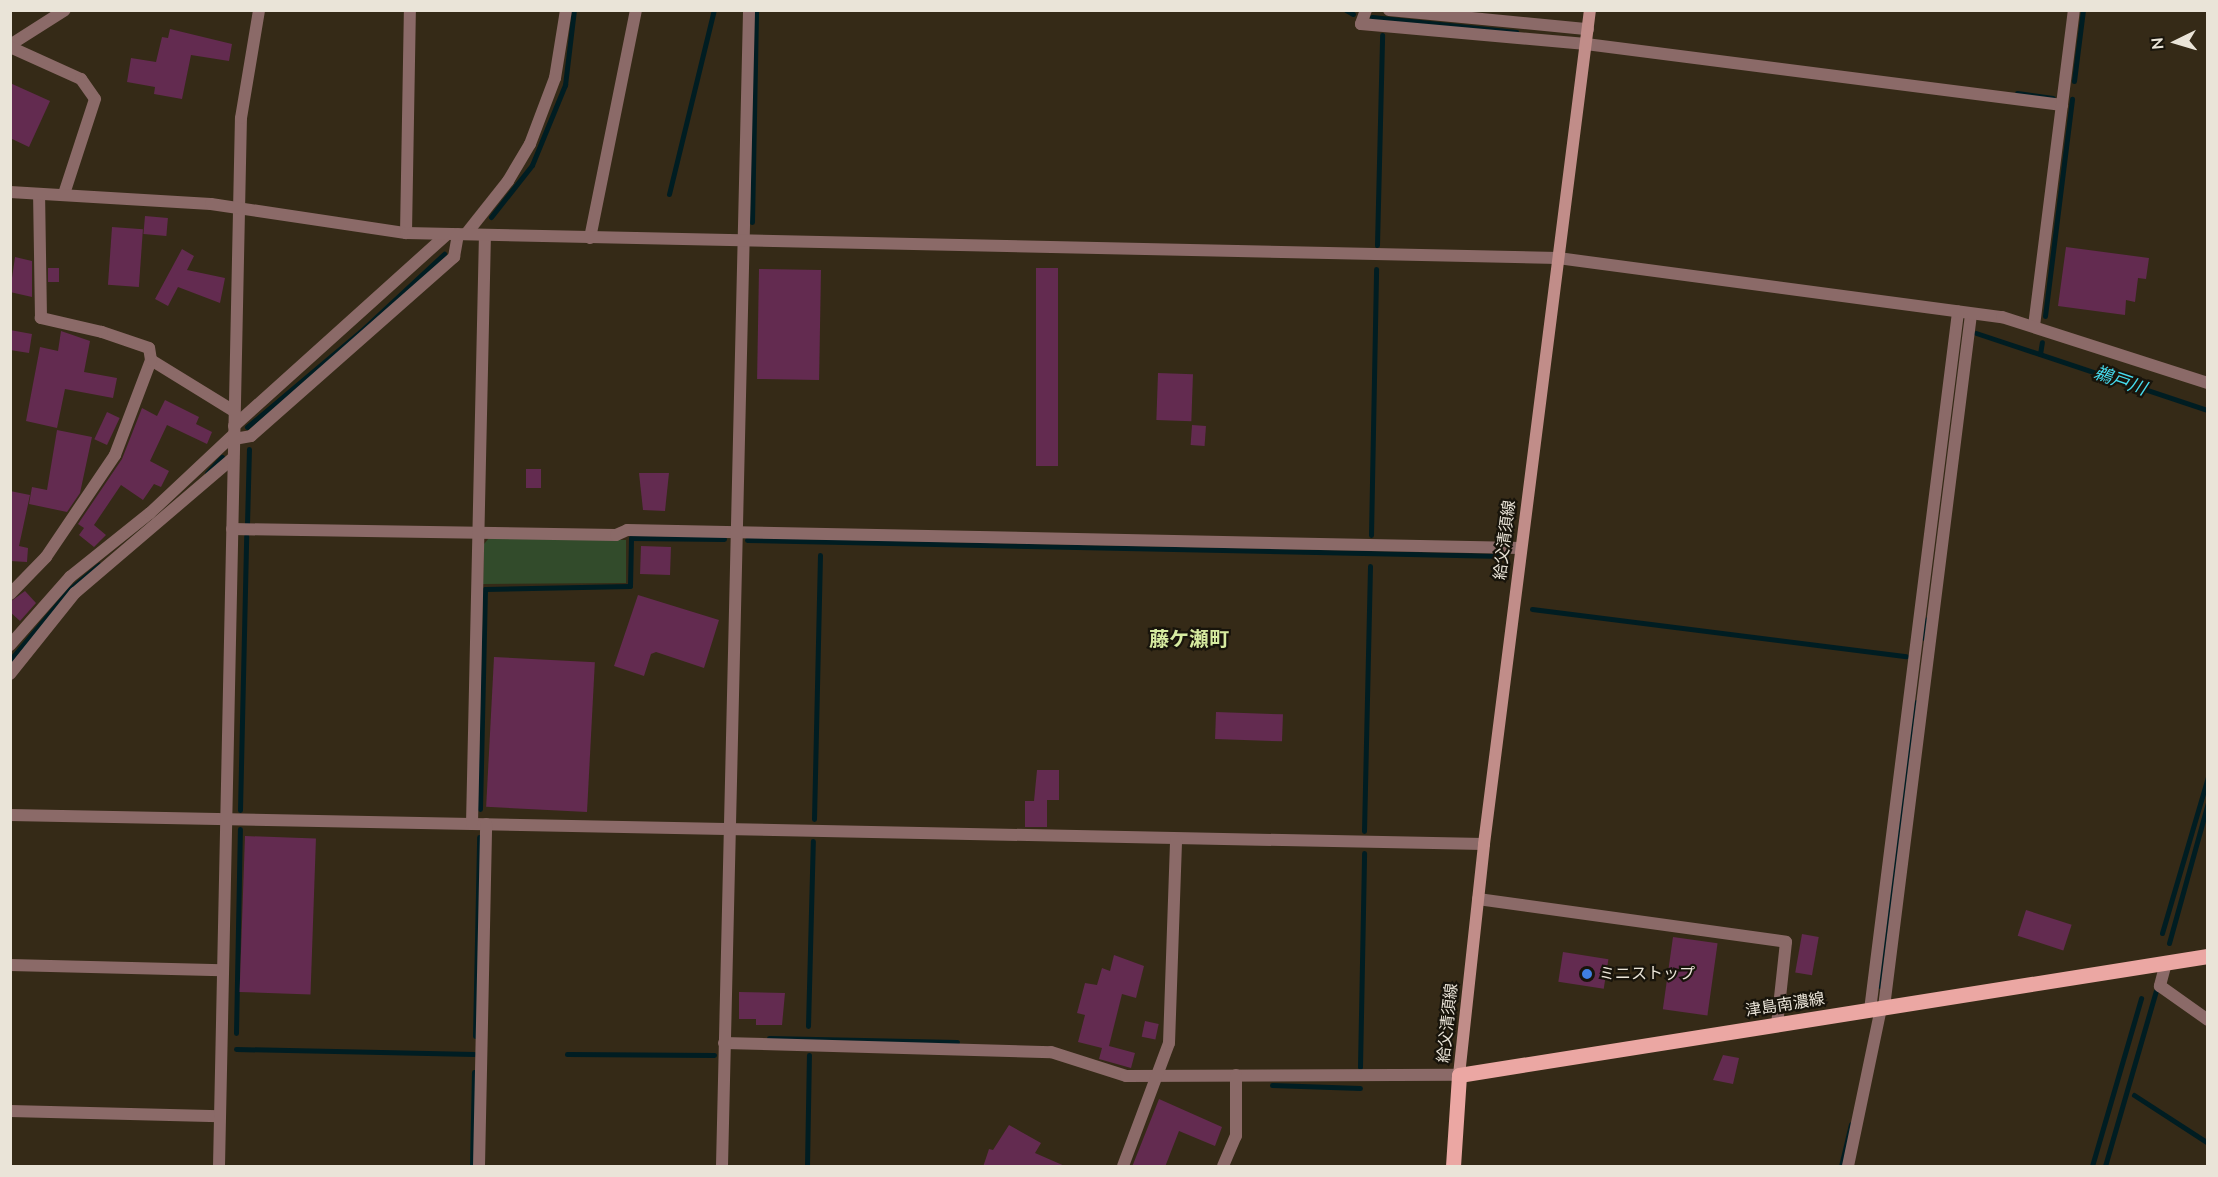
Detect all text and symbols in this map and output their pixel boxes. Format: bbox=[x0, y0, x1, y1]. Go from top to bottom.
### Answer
north arrow bbox=[2146, 12, 2206, 72]
text: N bbox=[2147, 37, 2170, 50]
water label: 鵜戸川 bbox=[2091, 362, 2149, 400]
street label: 給父清須線 bbox=[1491, 499, 1519, 581]
district label: 藤ケ瀬町 bbox=[1149, 627, 1229, 651]
place label: ミニストップ bbox=[1599, 964, 1695, 984]
marker: ミニストップ bbox=[1580, 967, 1594, 981]
street label: 給父清須線 bbox=[1434, 982, 1462, 1064]
street label: 津島南濃線 bbox=[1744, 989, 1826, 1021]

